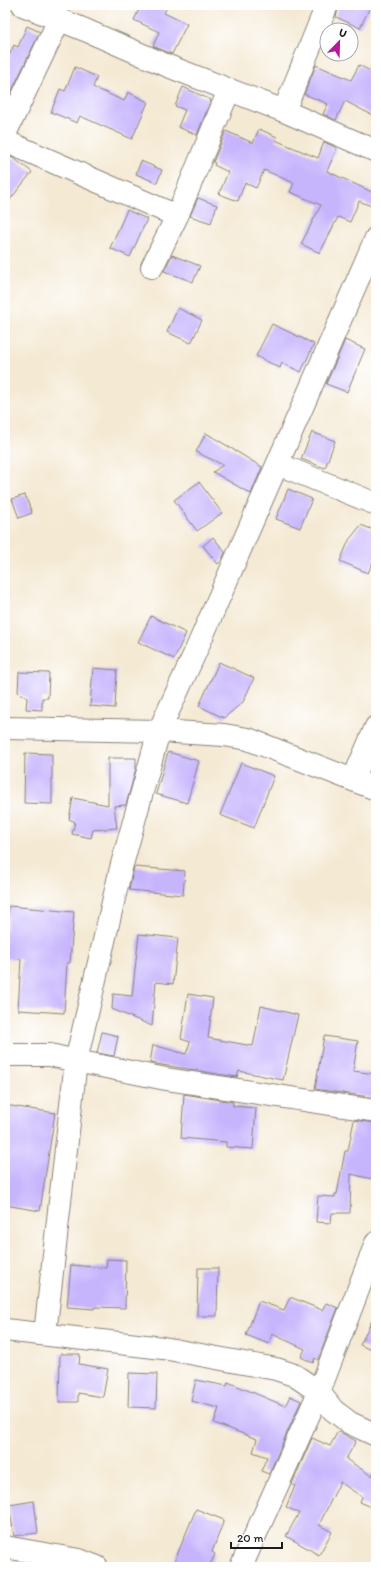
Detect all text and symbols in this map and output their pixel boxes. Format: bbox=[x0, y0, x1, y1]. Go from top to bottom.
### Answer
north arrow bbox=[319, 22, 359, 62]
text: U bbox=[337, 26, 349, 41]
scale bar bbox=[231, 1524, 282, 1550]
text: 20 m bbox=[237, 1531, 264, 1545]

